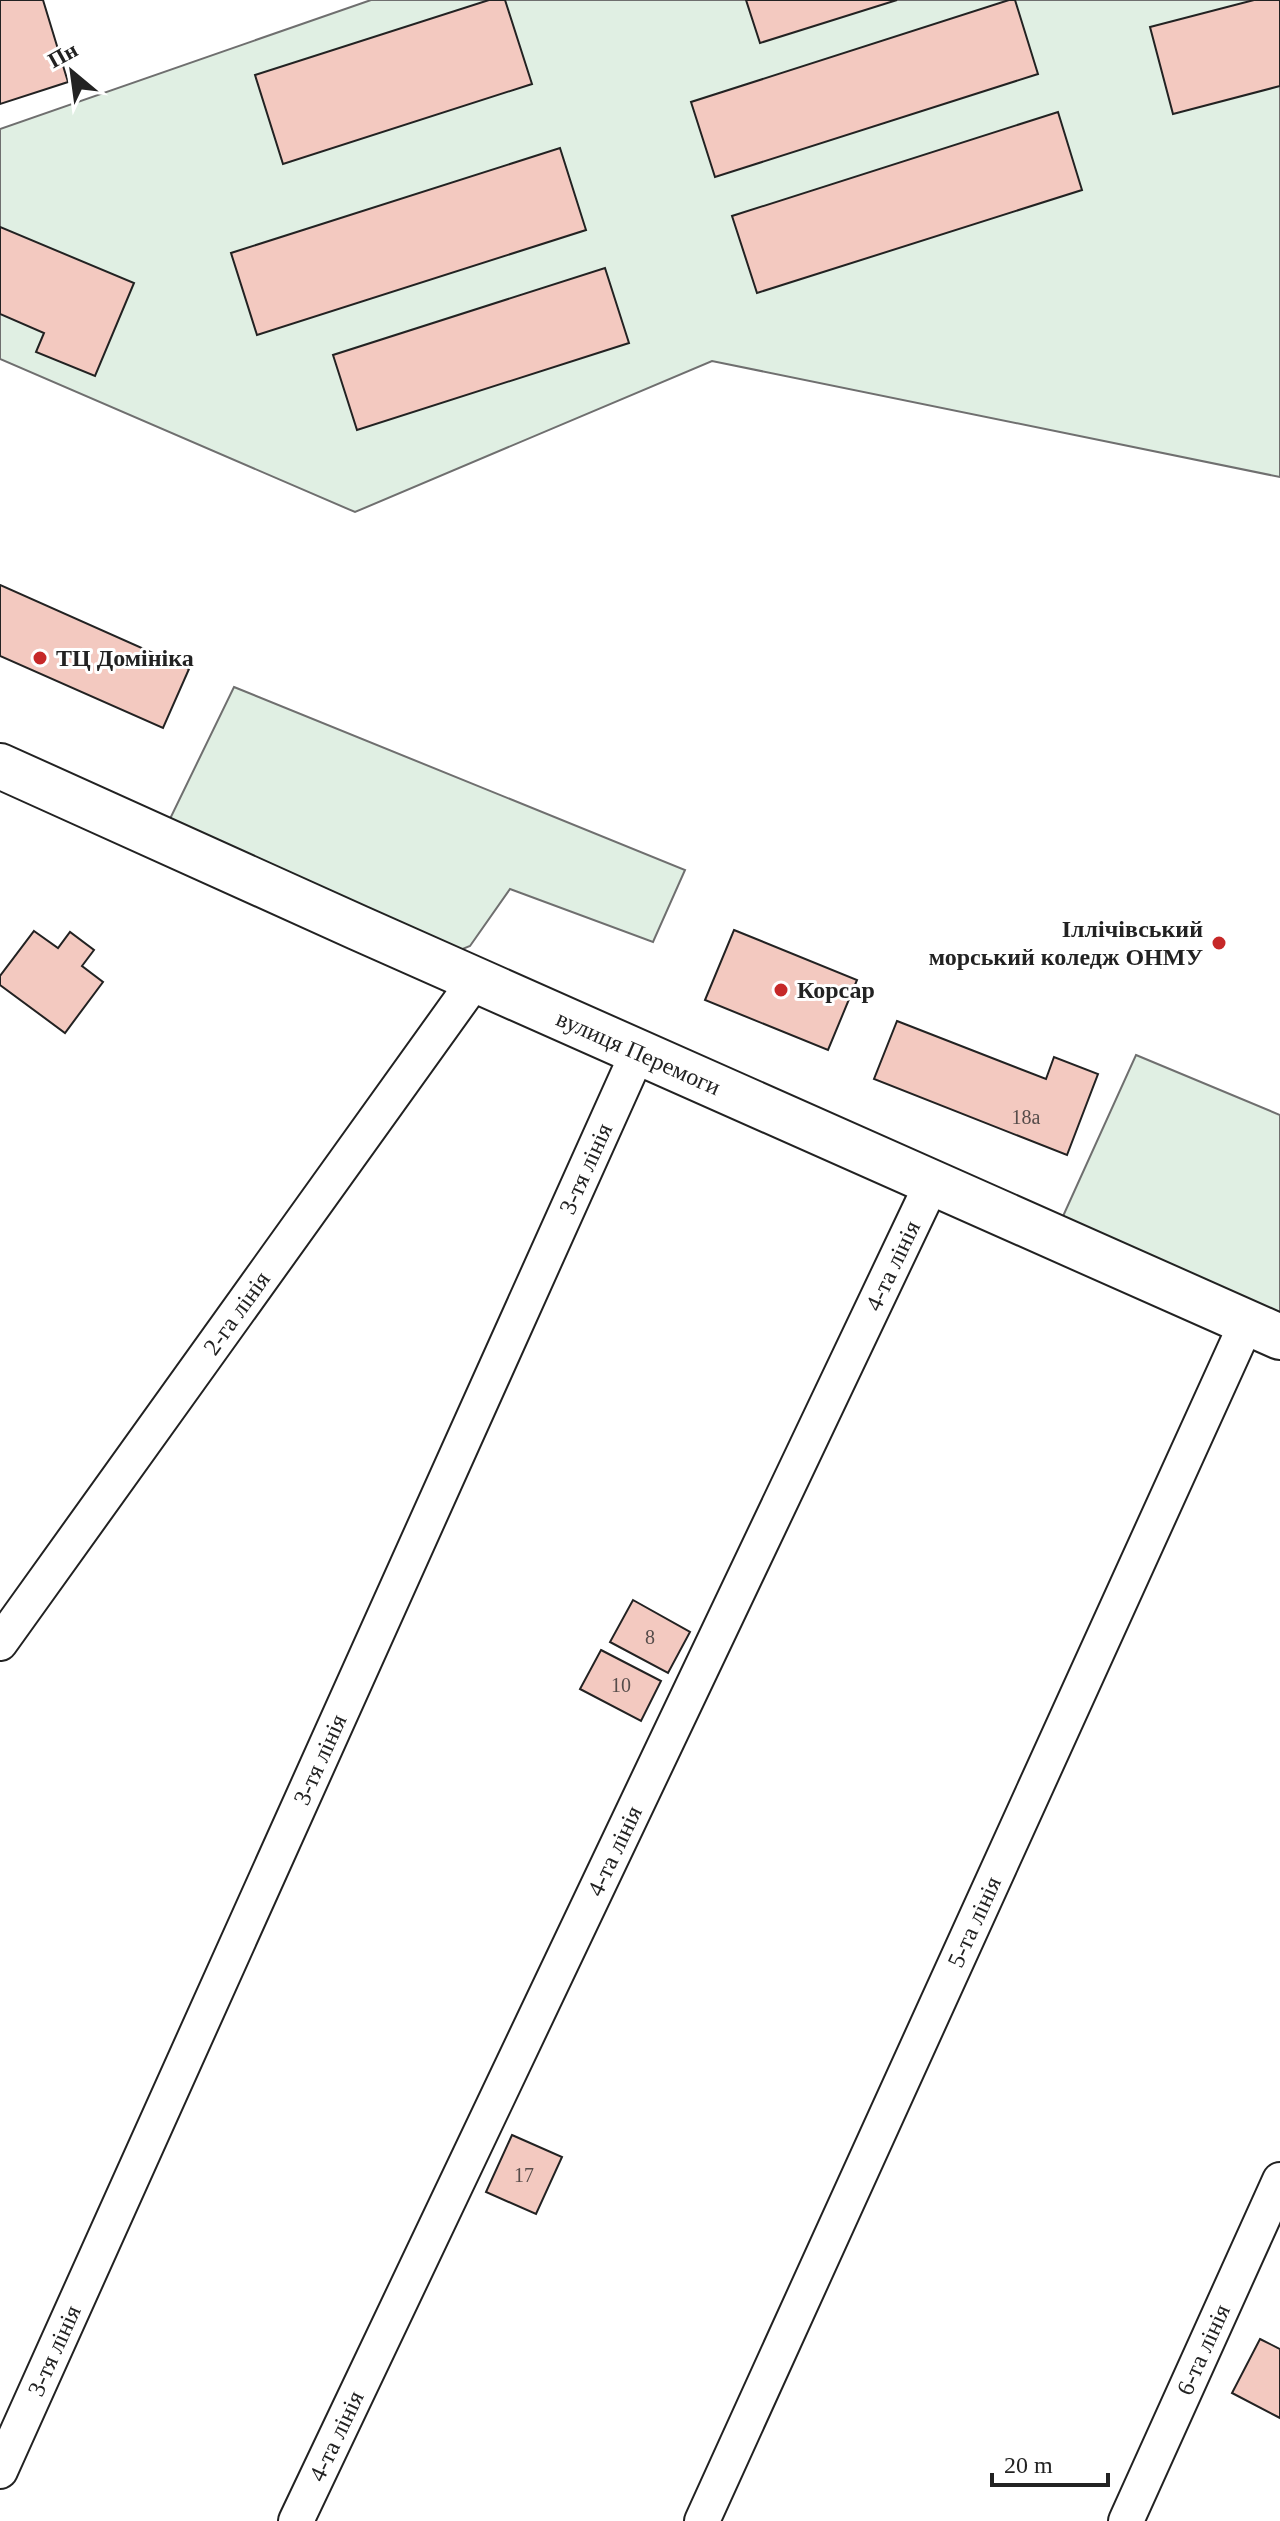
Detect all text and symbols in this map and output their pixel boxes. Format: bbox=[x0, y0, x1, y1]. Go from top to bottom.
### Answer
north arrow bbox=[32, 32, 112, 112]
text: Пн bbox=[43, 37, 82, 73]
place label: ТЦ Домініка bbox=[56, 645, 194, 671]
marker: ТЦ Домініка bbox=[31, 649, 49, 667]
place label: Іллічівський морський коледж ОНМУ bbox=[929, 916, 1203, 970]
marker: Іллічівський морський коледж ОНМУ bbox=[1210, 934, 1228, 952]
place label: Корсар bbox=[797, 977, 875, 1003]
marker: Корсар bbox=[772, 981, 790, 999]
street label: вулиця Перемоги bbox=[553, 1005, 725, 1100]
house number: 18а bbox=[1012, 1106, 1041, 1128]
street label: 3-тя лінія bbox=[554, 1119, 617, 1218]
street label: 4-та лінія bbox=[860, 1216, 925, 1315]
street label: 2-га лінія bbox=[198, 1267, 275, 1360]
house number: 8 bbox=[645, 1626, 655, 1648]
house number: 10 bbox=[611, 1674, 631, 1696]
street label: 3-тя лінія bbox=[288, 1710, 352, 1809]
street label: 4-та лінія bbox=[582, 1802, 647, 1900]
street label: 5-та лінія bbox=[942, 1873, 1006, 1971]
house number: 17 bbox=[514, 2164, 534, 2186]
street label: 6-та лінія bbox=[1172, 2300, 1235, 2399]
street label: 3-тя лінія bbox=[23, 2301, 86, 2400]
street label: 4-та лінія bbox=[304, 2387, 369, 2485]
scale bar bbox=[992, 2437, 1108, 2487]
text: 20 m bbox=[1004, 2452, 1053, 2478]

